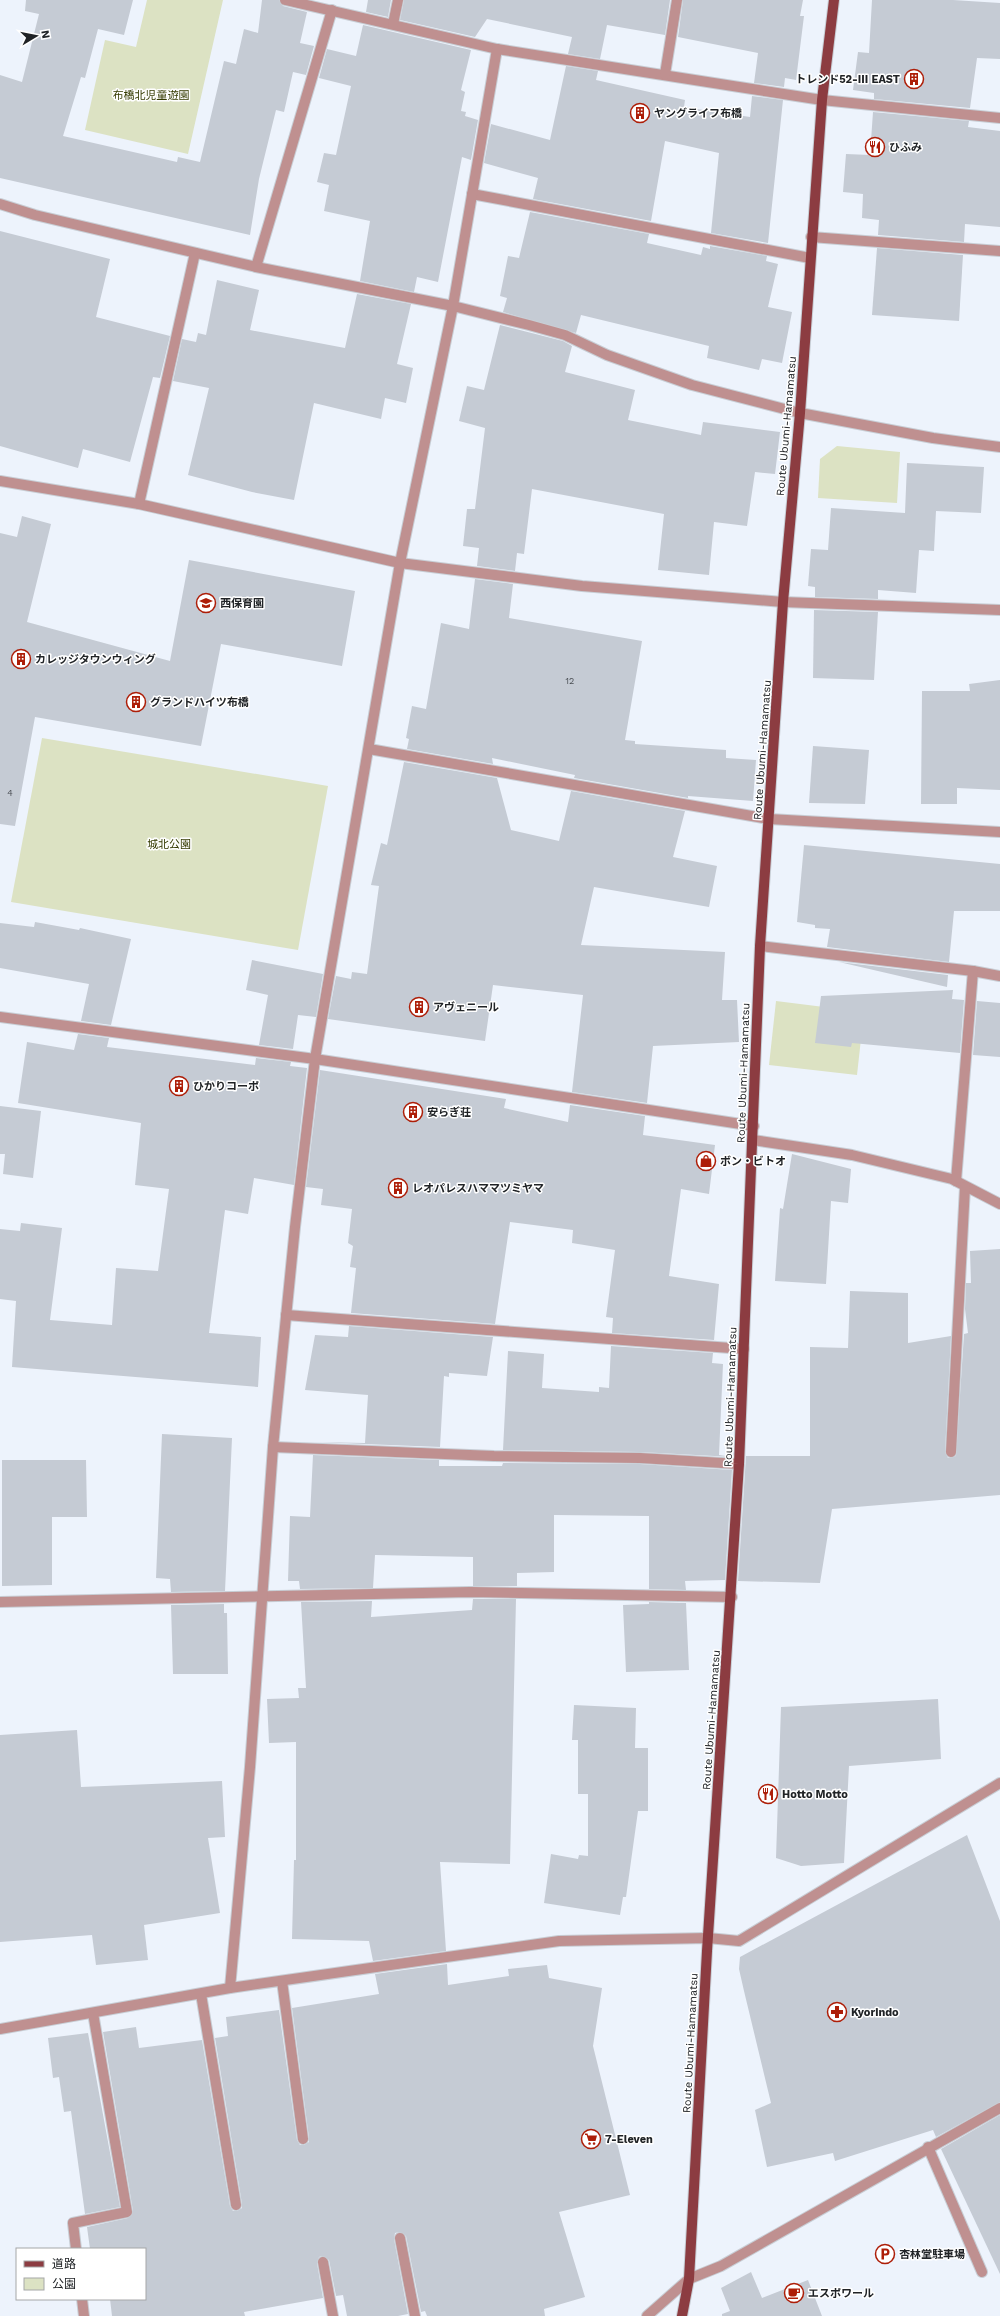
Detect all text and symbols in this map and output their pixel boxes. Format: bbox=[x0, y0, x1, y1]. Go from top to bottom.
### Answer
north arrow bbox=[16, 16, 56, 56]
text: N bbox=[38, 29, 52, 39]
building icon: トレンド52-III EAST bbox=[903, 68, 925, 90]
place label: トレンド52-III EAST bbox=[795, 73, 900, 86]
park label: 布橋北児童遊園 bbox=[113, 89, 190, 102]
building icon: ヤングライフ布橋 bbox=[629, 102, 651, 124]
place label: ヤングライフ布橋 bbox=[654, 107, 742, 120]
restaurant icon: ひふみ bbox=[864, 136, 886, 158]
place label: ひふみ bbox=[889, 141, 922, 154]
street label: Route Ubumi-Hamamatsu bbox=[774, 356, 799, 496]
school or university icon: 西保育園 bbox=[195, 592, 217, 614]
place label: 西保育園 bbox=[220, 597, 264, 610]
building icon: カレッジタウンウィング bbox=[10, 648, 32, 670]
place label: カレッジタウンウィング bbox=[35, 653, 156, 666]
house number: 12 bbox=[566, 676, 574, 686]
street label: Route Ubumi-Hamamatsu bbox=[751, 680, 774, 820]
building icon: グランドハイツ布橋 bbox=[125, 691, 147, 713]
place label: グランドハイツ布橋 bbox=[150, 696, 249, 709]
house number: 4 bbox=[7, 788, 13, 798]
park label: 城北公園 bbox=[147, 838, 191, 851]
building icon: アヴェニール bbox=[408, 996, 430, 1018]
place label: アヴェニール bbox=[433, 1001, 499, 1014]
street label: Route Ubumi-Hamamatsu bbox=[735, 1003, 752, 1143]
building icon: ひかりコーポ bbox=[168, 1075, 190, 1097]
place label: ひかりコーポ bbox=[193, 1080, 259, 1093]
building icon: 安らぎ荘 bbox=[402, 1101, 424, 1123]
place label: 安らぎ荘 bbox=[427, 1106, 471, 1119]
shop icon: ボン・ビトオ bbox=[695, 1150, 717, 1172]
place label: ボン・ビトオ bbox=[720, 1155, 786, 1168]
building icon: レオパレスハママツミヤマ bbox=[387, 1177, 409, 1199]
place label: レオパレスハママツミヤマ bbox=[412, 1182, 544, 1195]
street label: Route Ubumi-Hamamatsu bbox=[722, 1327, 739, 1467]
street label: Route Ubumi-Hamamatsu bbox=[700, 1650, 723, 1790]
restaurant icon: Hotto Motto bbox=[757, 1783, 779, 1805]
place label: Hotto Motto bbox=[782, 1788, 848, 1801]
street label: Route Ubumi-Hamamatsu bbox=[680, 1973, 701, 2113]
pharmacy icon: Kyorindo bbox=[826, 2001, 848, 2023]
place label: Kyorindo bbox=[851, 2006, 899, 2019]
supermarket icon: 7-Eleven bbox=[580, 2128, 602, 2150]
place label: 7-Eleven bbox=[605, 2133, 653, 2146]
parking icon: 杏林堂駐車場 bbox=[874, 2243, 896, 2265]
legend bbox=[16, 2248, 146, 2300]
place label: 杏林堂駐車場 bbox=[899, 2248, 965, 2261]
text: 道路 bbox=[52, 2257, 76, 2271]
text: 公園 bbox=[52, 2277, 76, 2291]
cafe icon: エスポワール bbox=[783, 2282, 805, 2304]
place label: エスポワール bbox=[808, 2287, 874, 2300]

